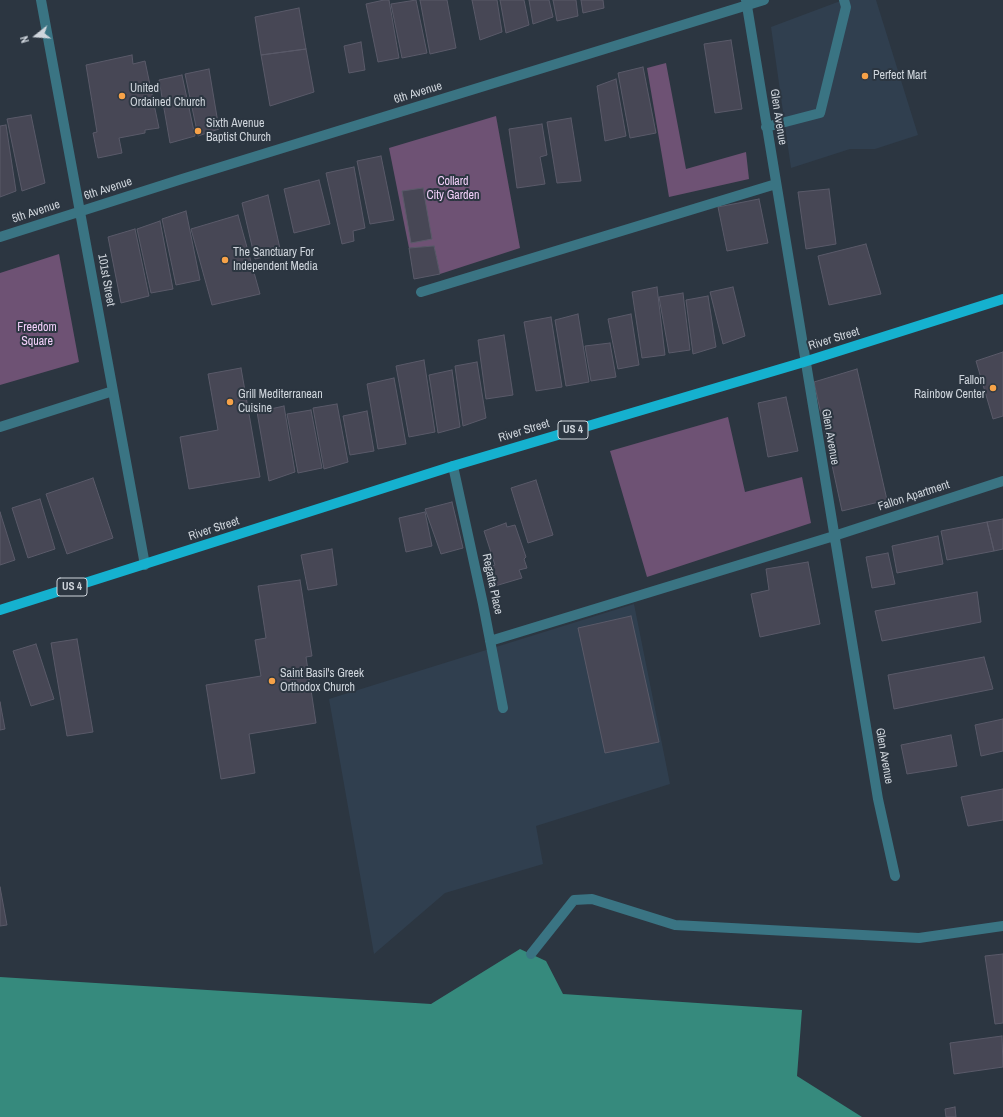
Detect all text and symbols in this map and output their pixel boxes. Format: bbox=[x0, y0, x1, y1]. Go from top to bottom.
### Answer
north arrow bbox=[16, 16, 56, 56]
text: N bbox=[17, 34, 32, 45]
place label: Perfect Mart bbox=[873, 69, 927, 83]
marker: Perfect Mart bbox=[860, 71, 870, 81]
street label: 6th Avenue bbox=[392, 79, 444, 107]
place label: United Ordained Church bbox=[130, 82, 205, 110]
street label: Glen Avenue bbox=[766, 88, 790, 146]
marker: United Ordained Church bbox=[117, 91, 127, 101]
place label: Sixth Avenue Baptist Church bbox=[206, 117, 271, 145]
marker: Sixth Avenue Baptist Church bbox=[193, 126, 203, 136]
street label: 6th Avenue bbox=[82, 174, 134, 204]
park label: Collard City Garden bbox=[426, 175, 480, 203]
street label: 5th Avenue bbox=[10, 197, 62, 227]
place label: The Sanctuary For Independent Media bbox=[233, 246, 318, 274]
street label: 101st Street bbox=[94, 253, 118, 307]
marker: The Sanctuary For Independent Media bbox=[220, 255, 230, 265]
park label: Freedom Square bbox=[17, 321, 57, 349]
street label: River Street bbox=[807, 324, 861, 354]
place label: Fallon Rainbow Center bbox=[914, 374, 985, 402]
marker: Fallon Rainbow Center bbox=[988, 383, 998, 393]
place label: Grill Mediterranean Cuisine bbox=[238, 388, 323, 416]
marker: Grill Mediterranean Cuisine bbox=[225, 397, 235, 407]
street label: Glen Avenue bbox=[818, 408, 842, 466]
street label: River Street bbox=[497, 416, 551, 446]
road number: US 4 bbox=[558, 421, 588, 439]
street label: Fallon Apartment bbox=[876, 478, 952, 514]
street label: River Street bbox=[187, 514, 241, 544]
street label: Regatta Place bbox=[479, 552, 505, 616]
road number: US 4 bbox=[57, 578, 87, 596]
place label: Saint Basil's Greek Orthodox Church bbox=[280, 667, 364, 695]
marker: Saint Basil's Greek Orthodox Church bbox=[267, 676, 277, 686]
street label: Glen Avenue bbox=[872, 727, 896, 785]

